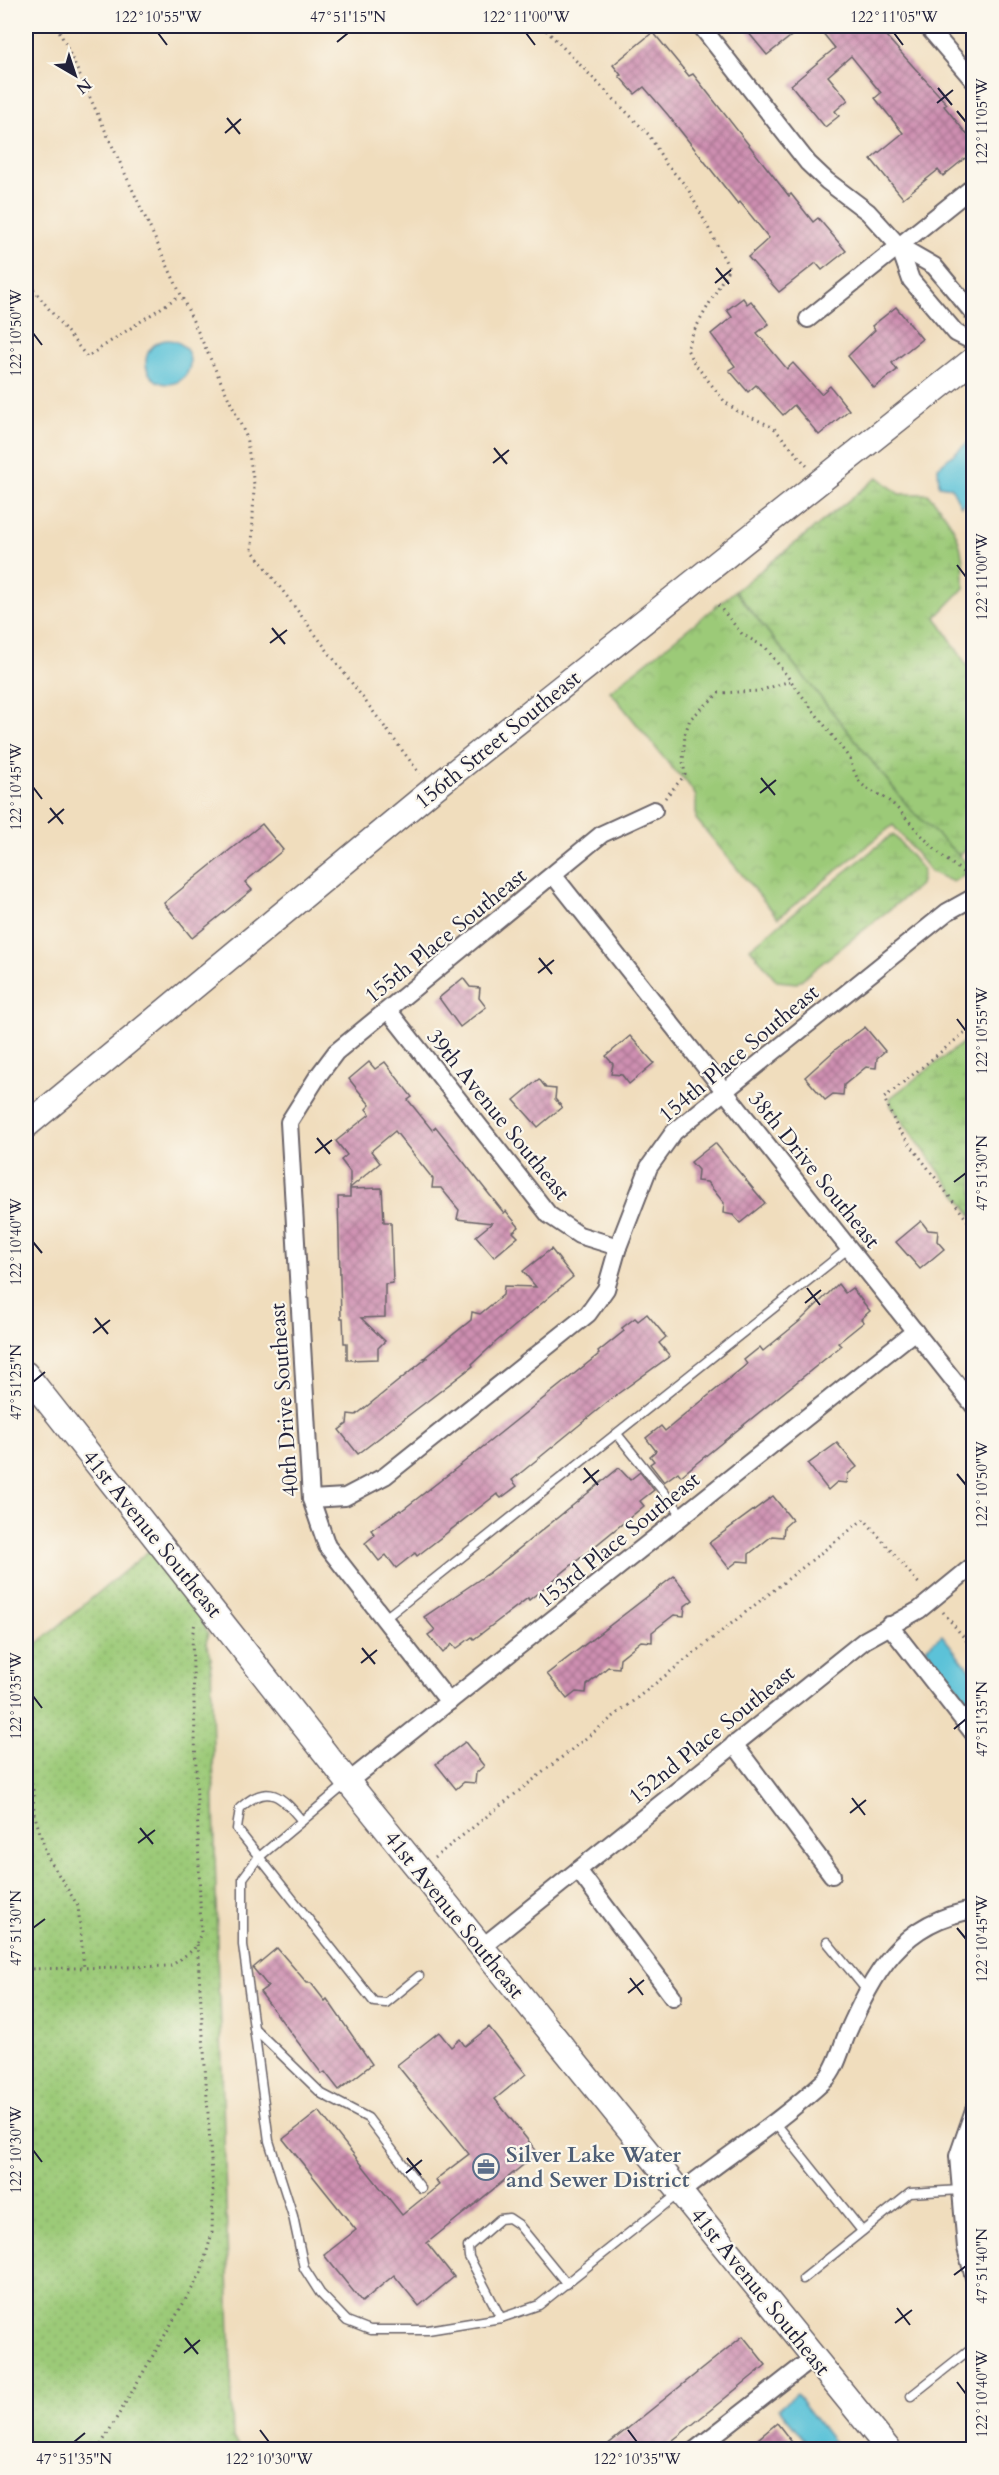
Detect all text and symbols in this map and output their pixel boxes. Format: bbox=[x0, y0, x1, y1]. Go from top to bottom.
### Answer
text: 122°10'55"W bbox=[114, 7, 202, 27]
text: 47°51'15"N bbox=[310, 7, 386, 27]
text: 122°11'00"W bbox=[482, 7, 570, 27]
text: 122°11'05"W bbox=[850, 7, 938, 27]
north arrow bbox=[45, 45, 105, 105]
text: N bbox=[71, 73, 96, 99]
text: 122°11'05"W bbox=[972, 78, 992, 166]
text: 122°10'50"W bbox=[6, 289, 26, 377]
text: 122°11'00"W bbox=[972, 533, 992, 621]
street label: 156th Street Southeast bbox=[408, 663, 587, 816]
text: 122°10'45"W bbox=[6, 743, 26, 831]
street label: 155th Place Southeast bbox=[358, 861, 533, 1011]
street label: 154th Place Southeast bbox=[652, 978, 825, 1130]
text: 122°10'55"W bbox=[972, 987, 992, 1075]
street label: 39th Avenue Southeast bbox=[420, 1023, 577, 1207]
street label: 38th Drive Southeast bbox=[741, 1085, 887, 1255]
text: 47°51'30"N bbox=[972, 1135, 992, 1211]
text: 122°10'40"W bbox=[6, 1198, 26, 1286]
street label: 40th Drive Southeast bbox=[262, 1302, 306, 1498]
text: 47°51'25"N bbox=[6, 1344, 26, 1420]
text: 122°10'50"W bbox=[972, 1441, 992, 1529]
street label: 41st Avenue Southeast bbox=[75, 1443, 229, 1624]
street label: 153rd Place Southeast bbox=[531, 1465, 706, 1615]
text: 122°10'35"W bbox=[6, 1652, 26, 1740]
street label: 152nd Place Southeast bbox=[622, 1658, 801, 1811]
text: 47°51'35"N bbox=[972, 1681, 992, 1757]
street label: 41st Avenue Southeast bbox=[377, 1824, 531, 2005]
text: 47°51'30"N bbox=[6, 1890, 26, 1966]
text: 122°10'45"W bbox=[972, 1895, 992, 1983]
text: 122°10'30"W bbox=[6, 2106, 26, 2194]
place label: Silver Lake Water and Sewer District bbox=[506, 2140, 690, 2195]
office icon: Silver Lake Water and Sewer District bbox=[471, 2152, 501, 2182]
street label: 41st Avenue Southeast bbox=[683, 2201, 837, 2382]
text: 47°51'40"N bbox=[972, 2228, 992, 2304]
text: 122°10'40"W bbox=[972, 2350, 992, 2438]
text: 47°51'35"N bbox=[36, 2449, 112, 2469]
text: 122°10'30"W bbox=[225, 2449, 313, 2469]
text: 122°10'35"W bbox=[593, 2449, 681, 2469]

